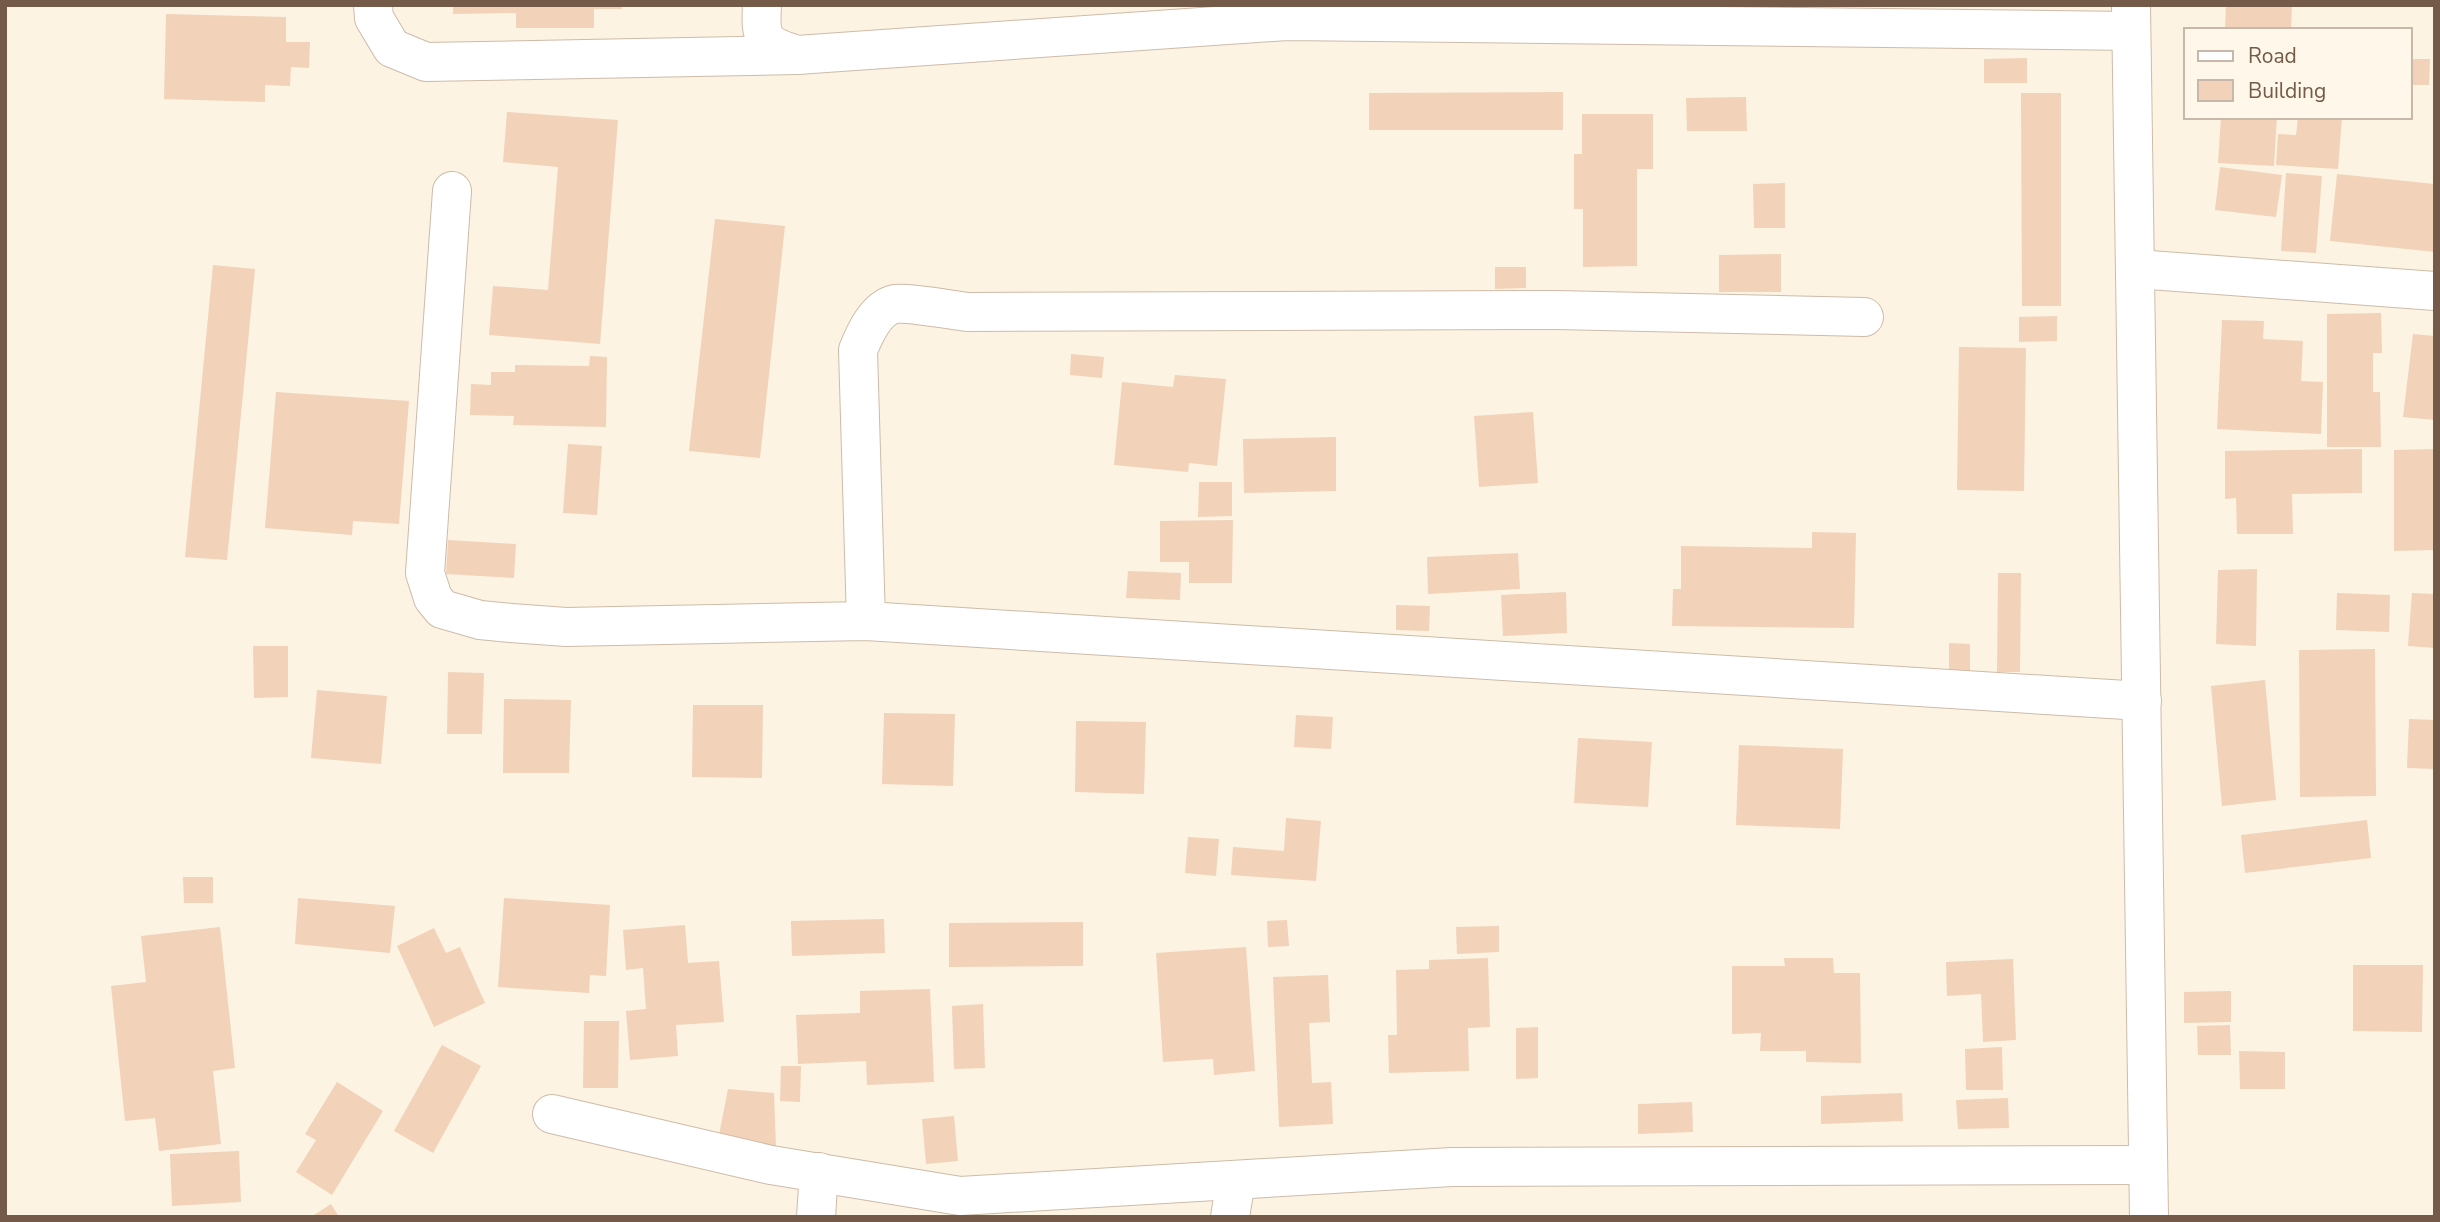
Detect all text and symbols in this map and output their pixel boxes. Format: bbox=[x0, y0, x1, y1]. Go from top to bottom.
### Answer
legend bbox=[2184, 28, 2412, 119]
text: Road bbox=[2248, 42, 2297, 70]
text: Building bbox=[2248, 77, 2326, 105]

